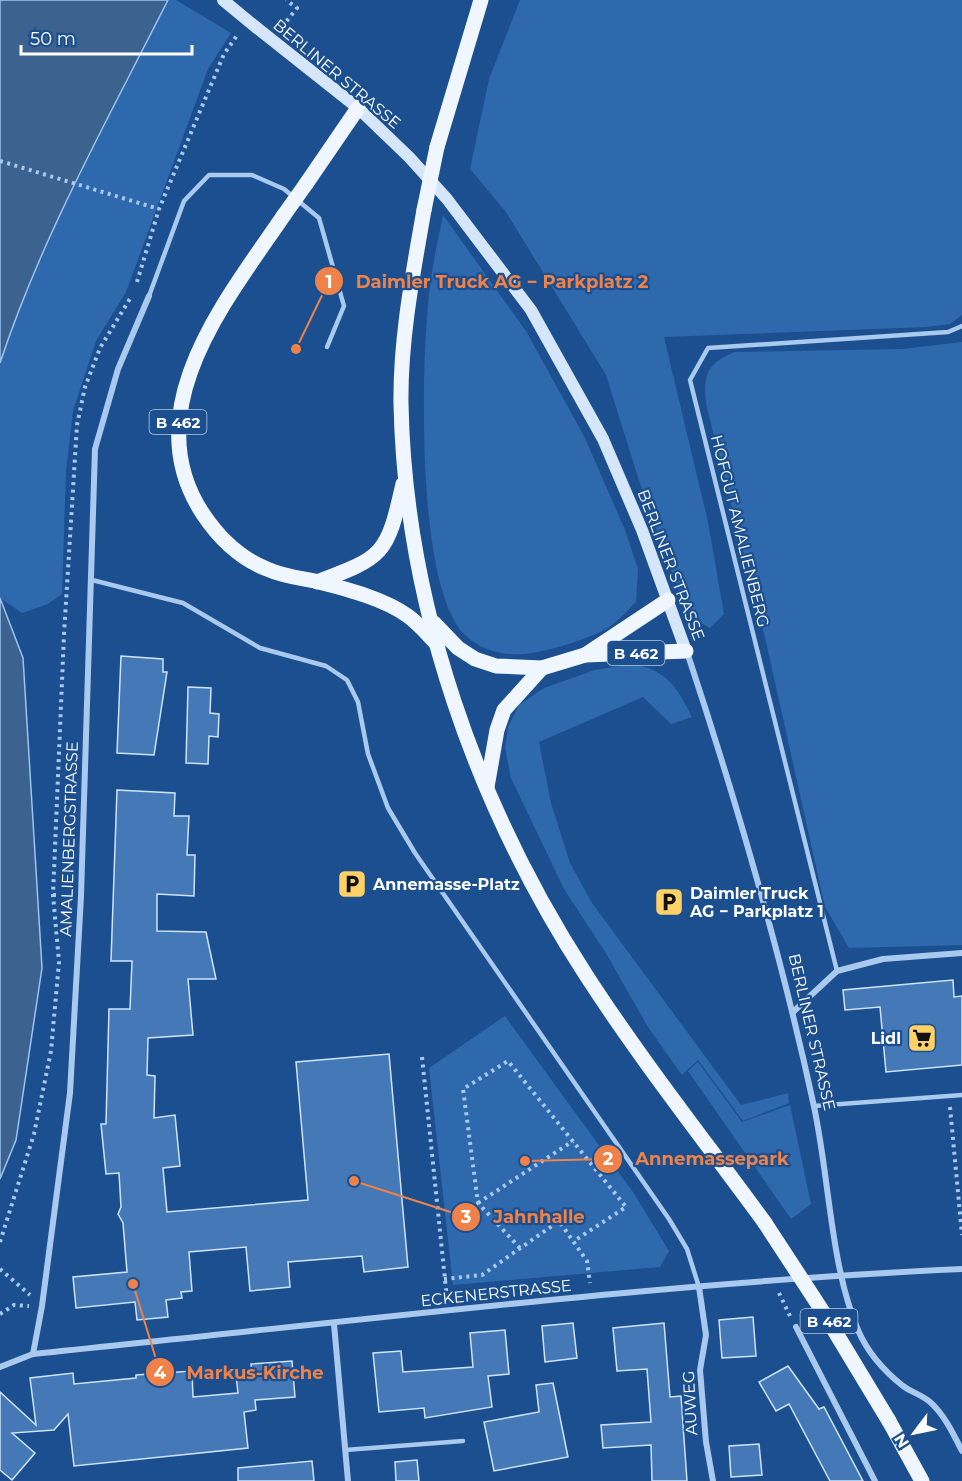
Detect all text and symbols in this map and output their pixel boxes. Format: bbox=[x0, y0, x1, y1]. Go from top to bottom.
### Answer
street label: BERLINER STRASSE bbox=[269, 15, 405, 133]
scale bar bbox=[21, 18, 192, 56]
text: 50 m bbox=[30, 28, 76, 50]
callout: Daimler Truck AG − Parkplatz 2 bbox=[314, 263, 660, 299]
text: 1 bbox=[325, 271, 333, 293]
text: Daimler Truck AG − Parkplatz 2 bbox=[356, 271, 649, 293]
road number: B 462 bbox=[150, 410, 207, 434]
street label: HOFGUT AMALIENBERG bbox=[707, 433, 773, 629]
street label: BERLINER STRASSE bbox=[633, 487, 709, 643]
road number: B 462 bbox=[608, 641, 664, 665]
street label: AMALIENBERGSTRASSE bbox=[56, 741, 82, 937]
parking icon: Annemasse-Platz bbox=[336, 868, 368, 900]
place label: Annemasse-Platz bbox=[372, 875, 520, 894]
place label: Daimler Truck AG − Parkplatz 1 bbox=[689, 884, 824, 921]
parking icon: Daimler Truck AG − Parkplatz 1 bbox=[653, 886, 685, 918]
street label: BERLINER STRASSE bbox=[785, 952, 839, 1112]
supermarket icon: Lidl bbox=[906, 1022, 938, 1054]
place label: Lidl bbox=[871, 1029, 901, 1048]
callout: Annemassepark bbox=[593, 1141, 800, 1177]
text: 2 bbox=[603, 1148, 614, 1170]
text: Annemassepark bbox=[634, 1148, 789, 1170]
callout: Jahnhalle bbox=[451, 1199, 597, 1235]
text: 3 bbox=[460, 1206, 472, 1228]
text: Jahnhalle bbox=[492, 1206, 585, 1228]
street label: ECKENERSTRASSE bbox=[420, 1276, 572, 1310]
road number: B 462 bbox=[800, 1309, 858, 1333]
callout: Markus-Kirche bbox=[145, 1354, 336, 1390]
text: 4 bbox=[154, 1362, 167, 1384]
text: Markus-Kirche bbox=[186, 1362, 324, 1384]
street label: AUWEG bbox=[679, 1370, 701, 1436]
north arrow bbox=[884, 1403, 944, 1463]
text: N bbox=[890, 1430, 913, 1451]

